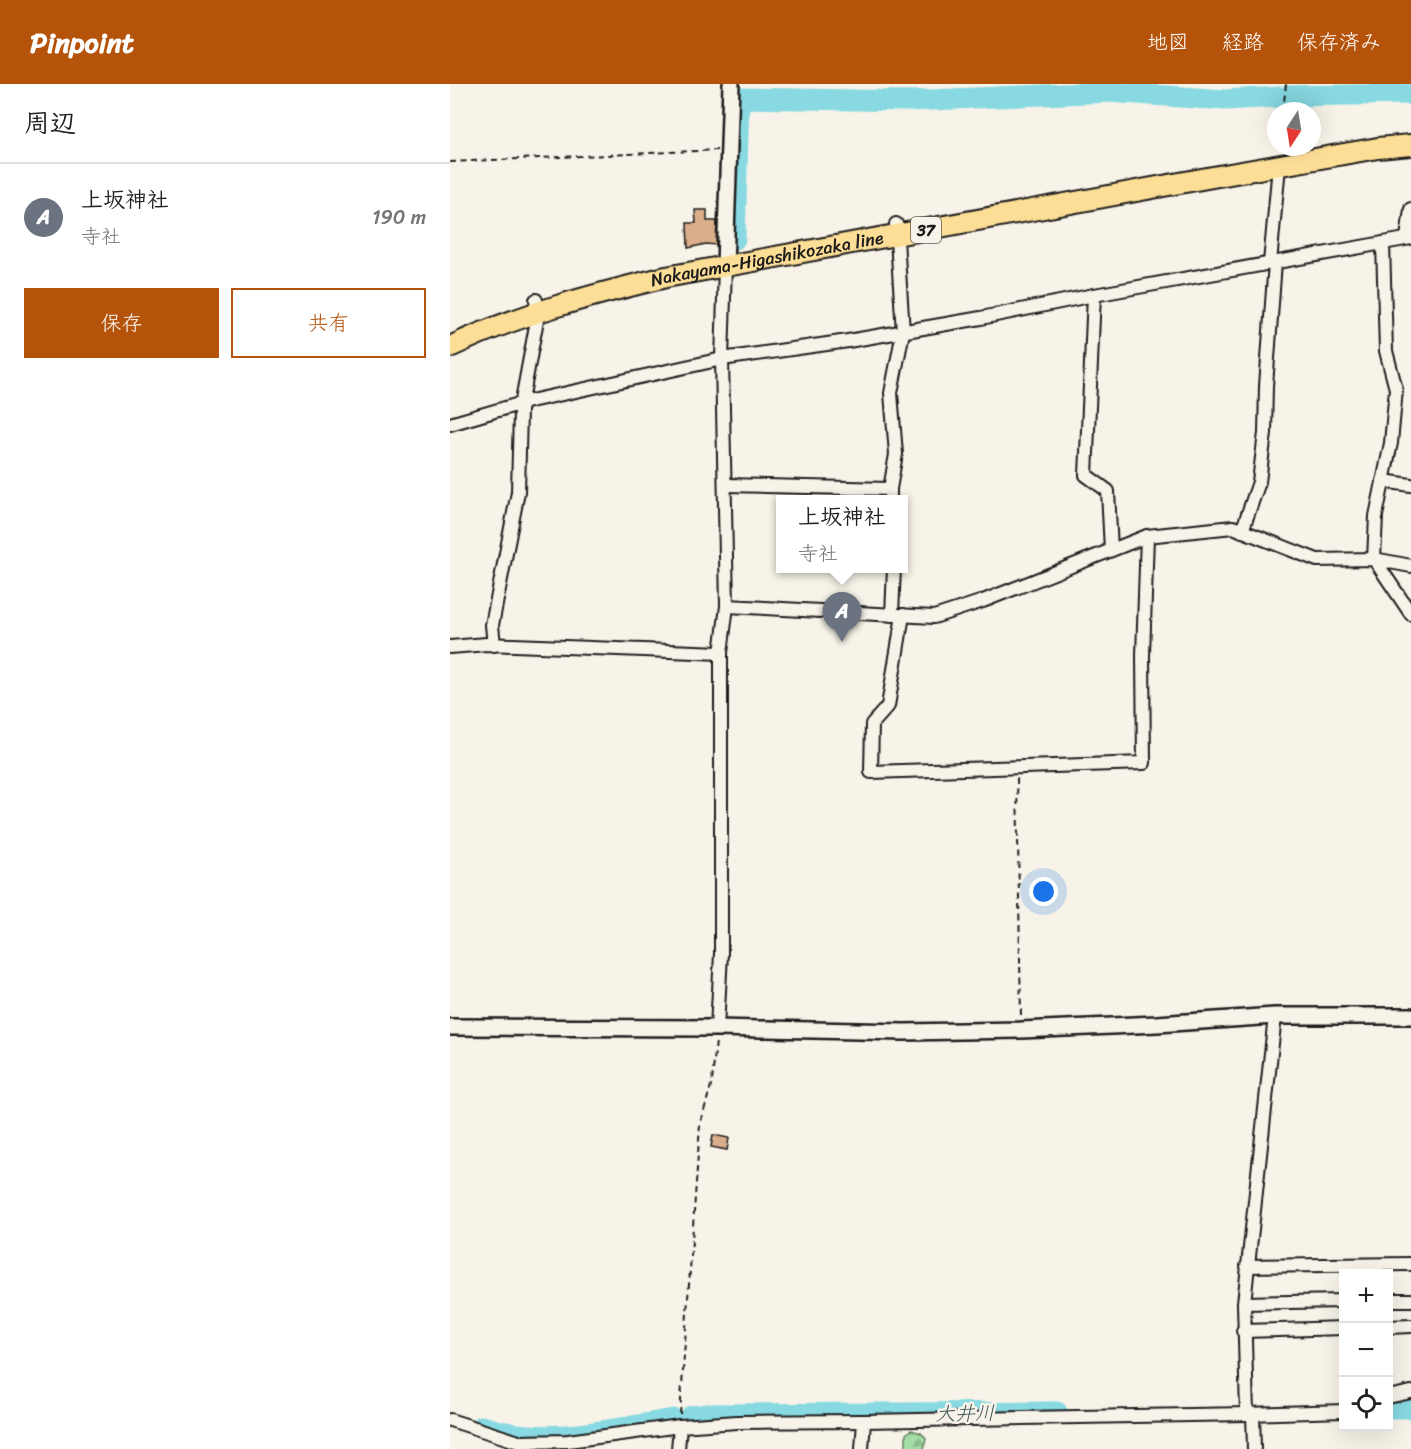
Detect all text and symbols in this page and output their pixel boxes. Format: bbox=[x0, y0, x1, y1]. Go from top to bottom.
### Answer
text: Pinpoint bbox=[30, 18, 134, 67]
text: 地図 bbox=[1147, 23, 1189, 61]
text: 経路 bbox=[1222, 23, 1264, 61]
text: 保存済み bbox=[1297, 23, 1381, 61]
text: 周辺 bbox=[24, 100, 76, 146]
north arrow bbox=[1267, 102, 1321, 156]
text: 上坂神社 bbox=[81, 180, 169, 219]
text: A bbox=[37, 200, 50, 235]
text: 190 m bbox=[372, 200, 426, 235]
road number: 37 bbox=[911, 217, 941, 243]
text: 寺社 bbox=[81, 219, 121, 254]
street label: Nakayama-Higashikozaka line bbox=[647, 221, 886, 296]
button: 保存 bbox=[24, 288, 219, 358]
button: 共有 bbox=[231, 288, 426, 358]
popup bbox=[776, 495, 908, 573]
text: 上坂神社 bbox=[798, 497, 886, 536]
text: 寺社 bbox=[798, 536, 838, 571]
pin: A bbox=[822, 592, 862, 642]
your location bbox=[1029, 877, 1058, 906]
map controls bbox=[1339, 1269, 1393, 1431]
button: + bbox=[1339, 1269, 1393, 1323]
button: − bbox=[1339, 1323, 1393, 1377]
button: locate bbox=[1339, 1377, 1393, 1431]
water label: 大井川 bbox=[935, 1395, 995, 1432]

